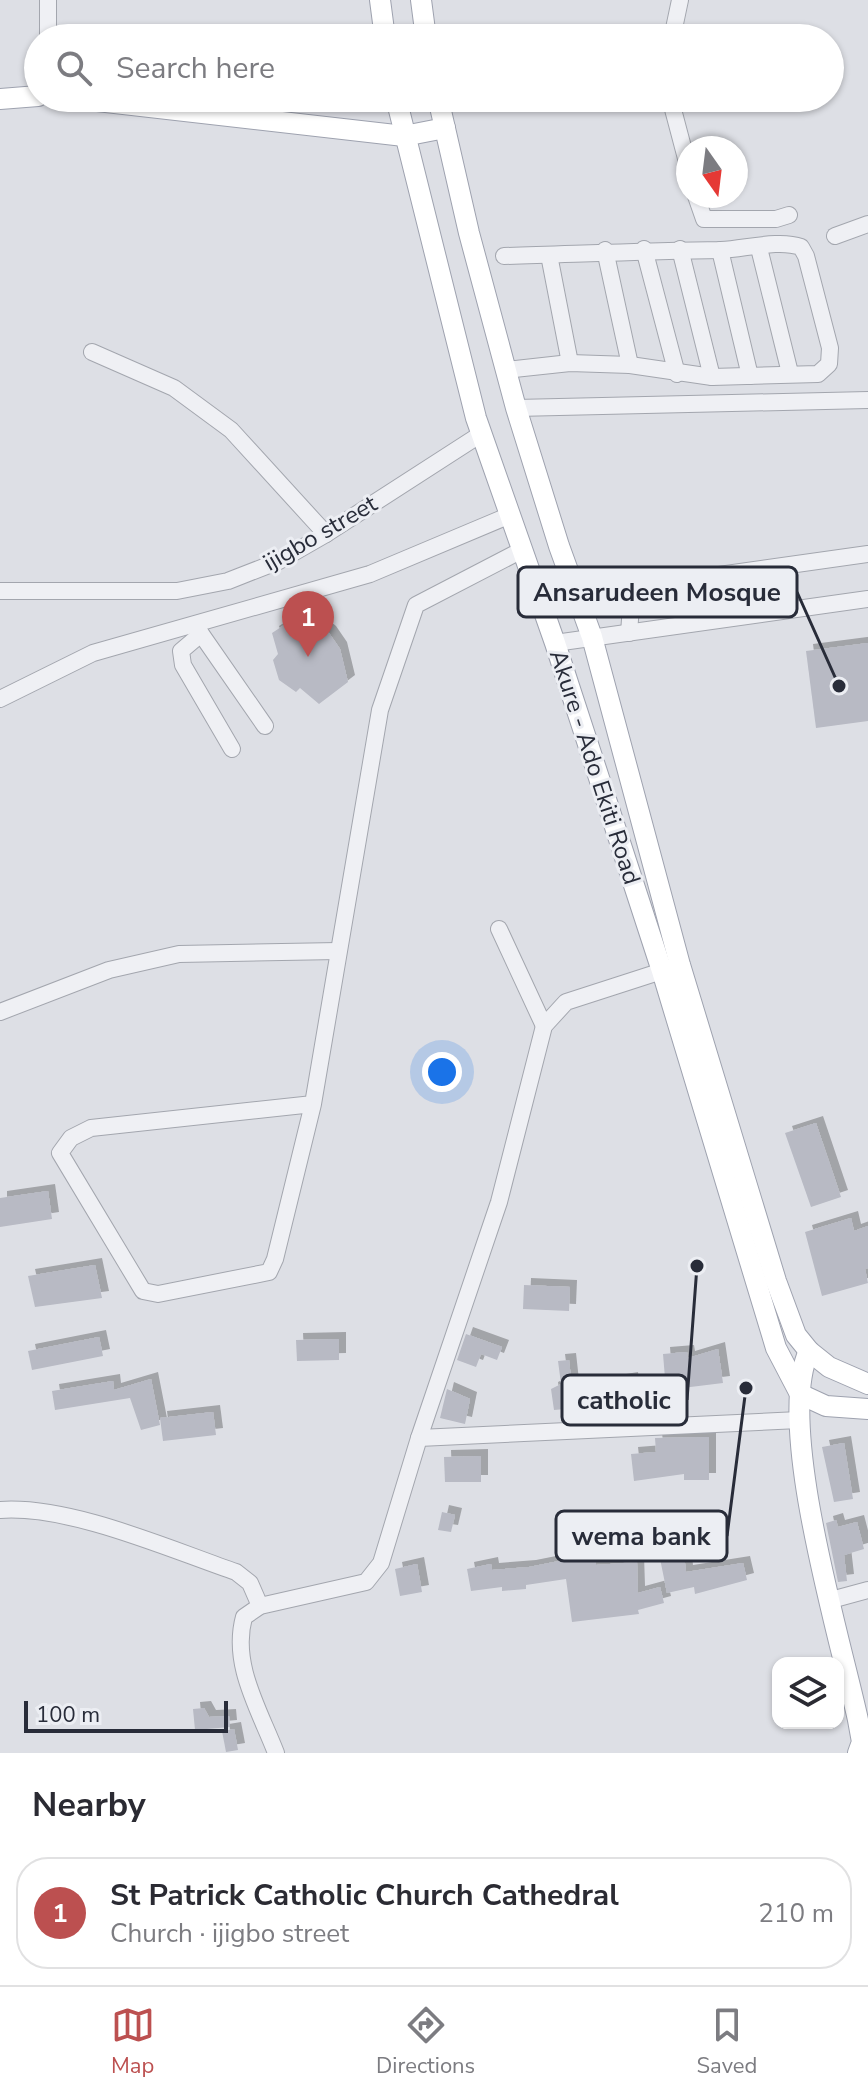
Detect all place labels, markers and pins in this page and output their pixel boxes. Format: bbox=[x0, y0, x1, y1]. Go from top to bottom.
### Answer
callout: Ansarudeen Mosque bbox=[518, 567, 797, 617]
pin: 1 bbox=[282, 591, 334, 657]
callout: catholic bbox=[562, 1375, 687, 1425]
callout: wema bank bbox=[556, 1511, 727, 1561]

